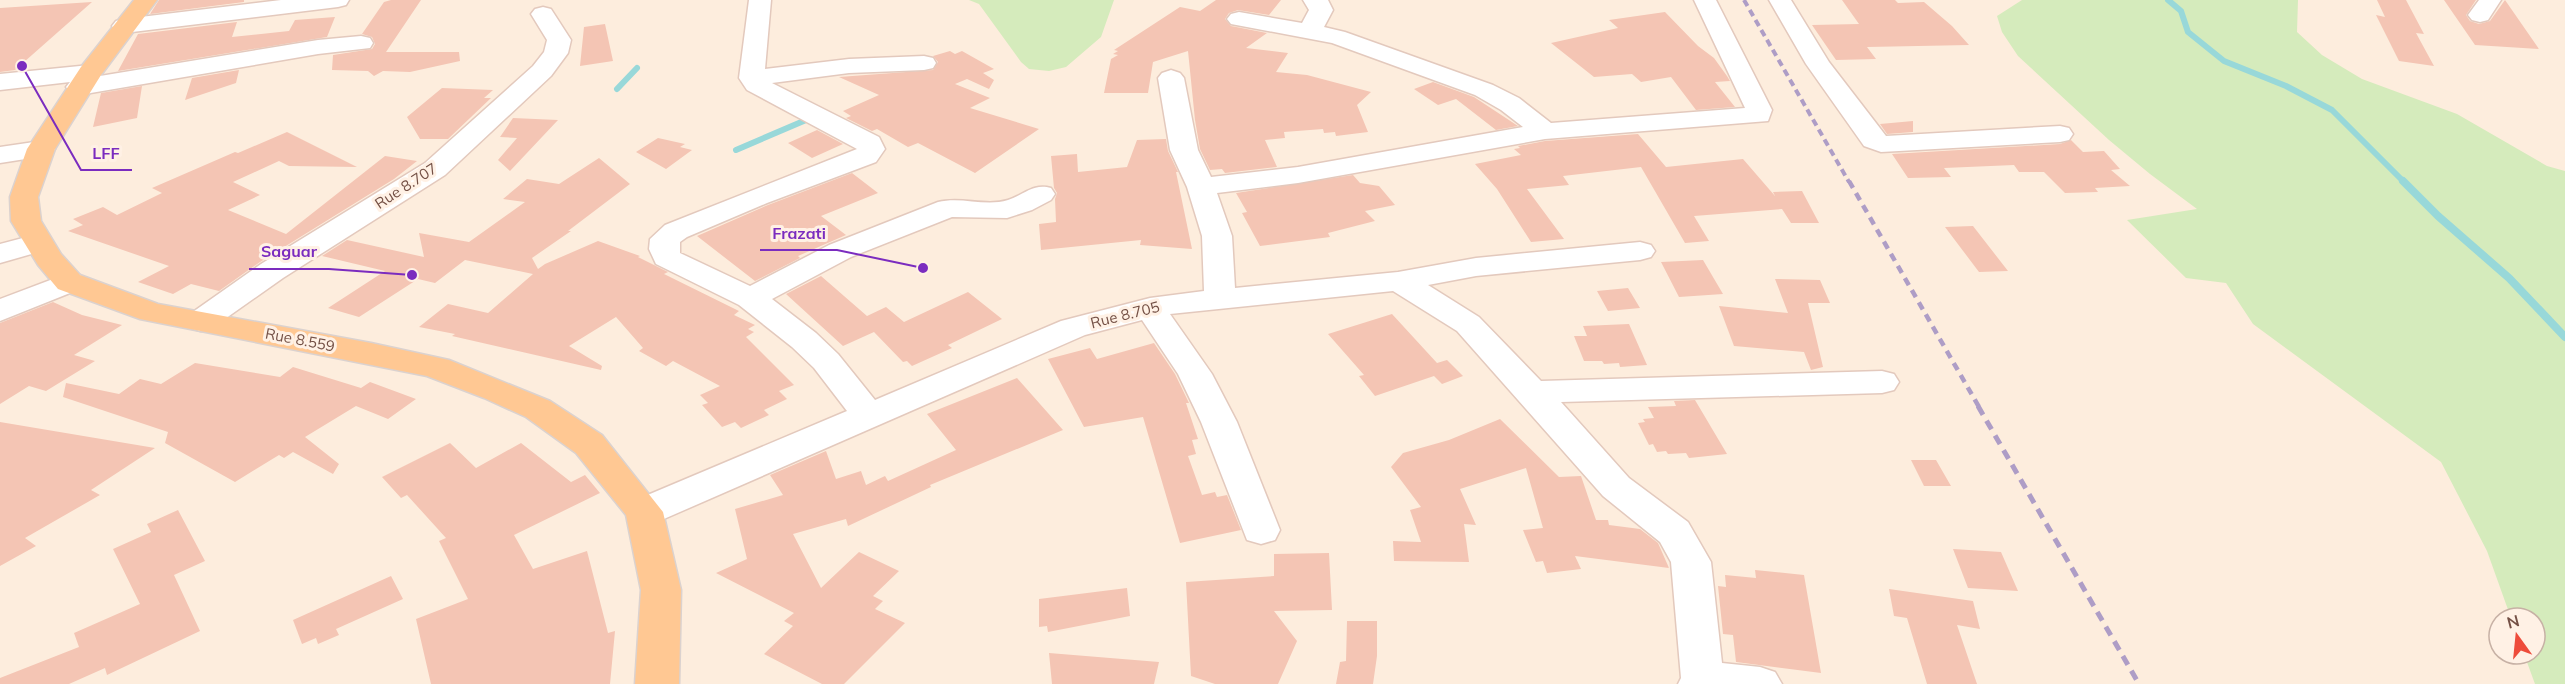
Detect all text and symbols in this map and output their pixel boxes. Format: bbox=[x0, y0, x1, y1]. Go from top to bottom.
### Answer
callout: LFF bbox=[81, 136, 132, 170]
text: LFF bbox=[92, 143, 120, 163]
street label: Rue 8.707 bbox=[371, 158, 440, 213]
callout: Frazati bbox=[760, 216, 837, 250]
text: Frazati bbox=[772, 223, 826, 243]
callout: Saguar bbox=[249, 235, 329, 269]
text: Saguar bbox=[261, 241, 318, 261]
street label: Rue 8.705 bbox=[1088, 297, 1161, 332]
street label: Rue 8.559 bbox=[264, 323, 337, 356]
north arrow bbox=[2487, 606, 2547, 666]
text: N bbox=[2505, 610, 2522, 633]

